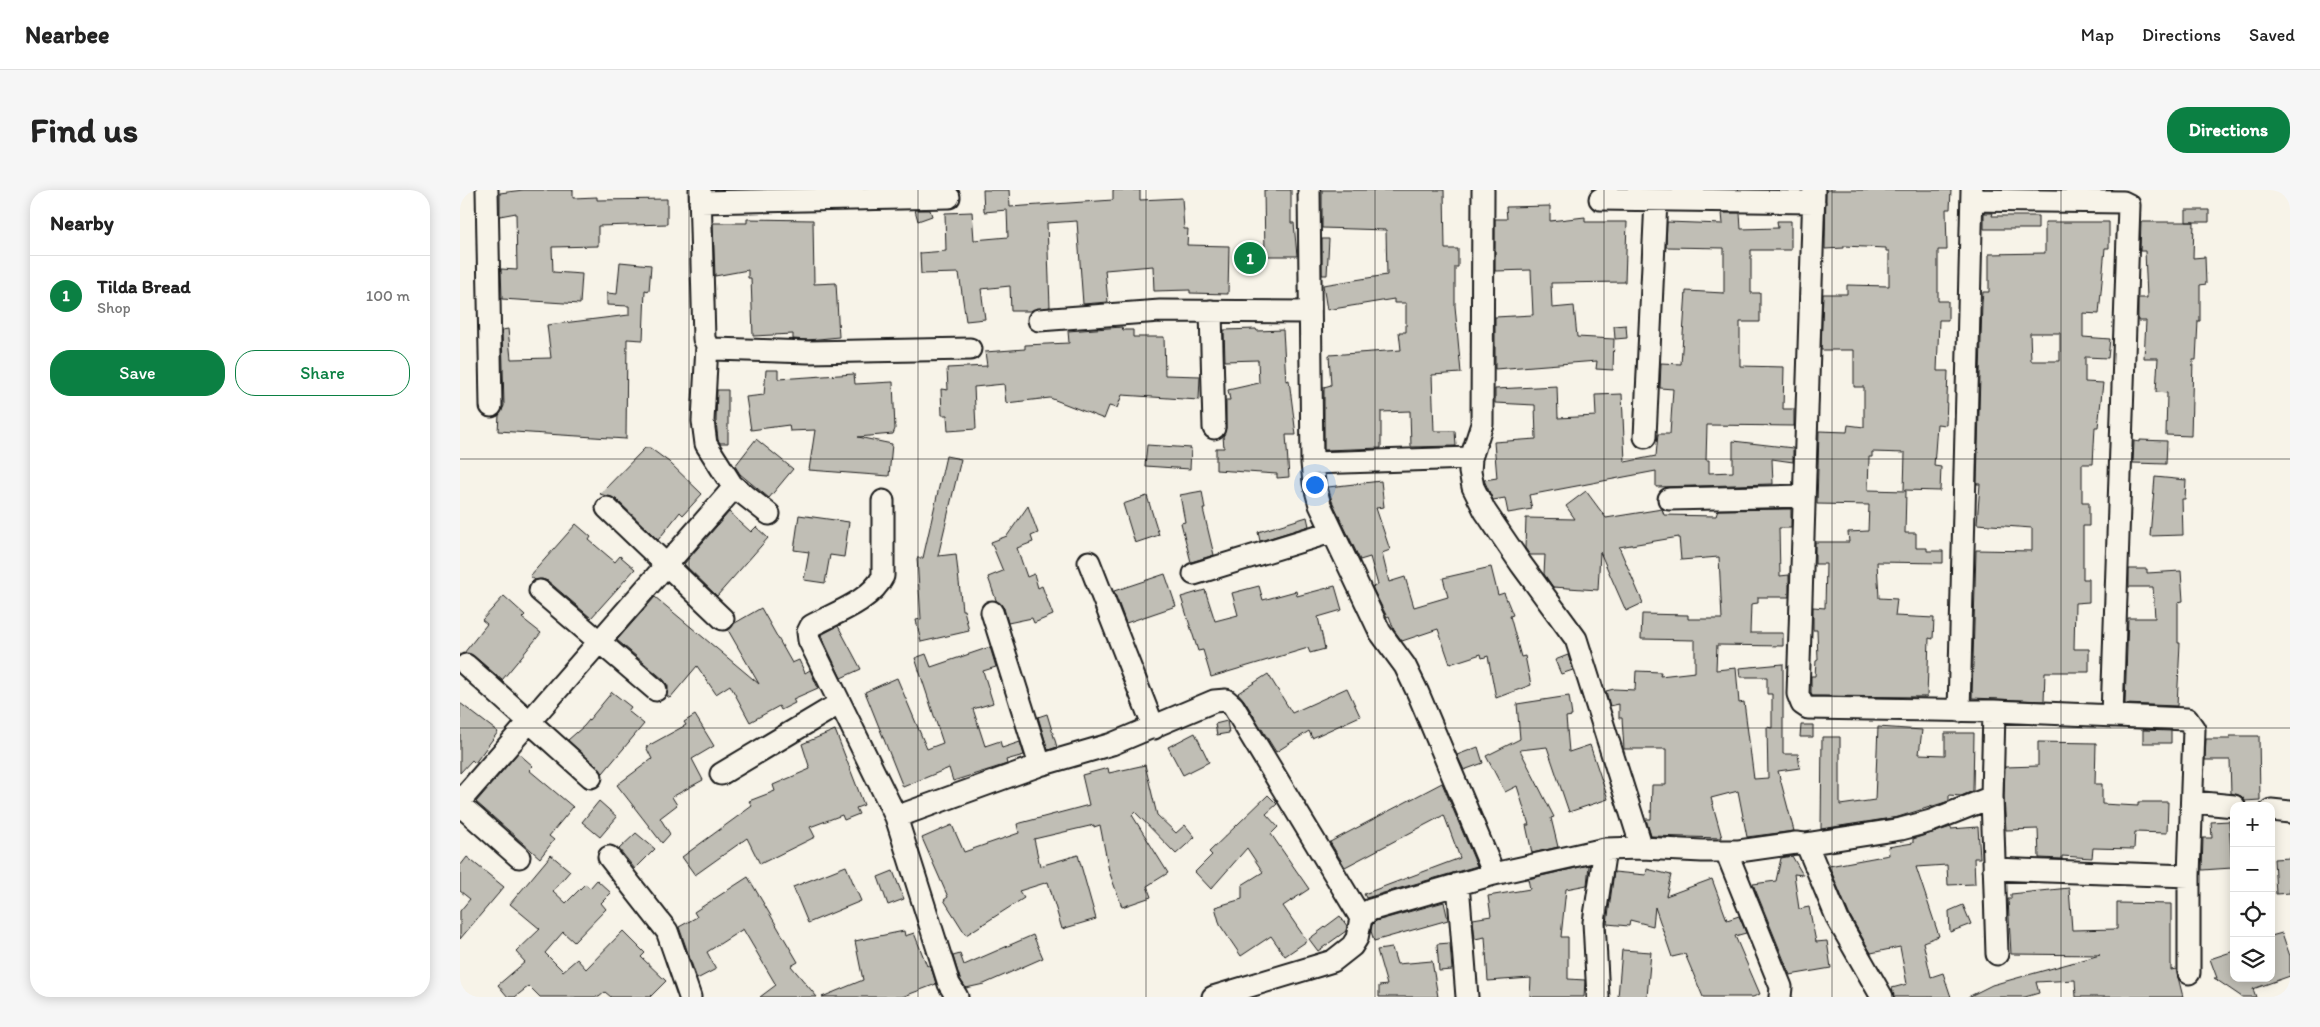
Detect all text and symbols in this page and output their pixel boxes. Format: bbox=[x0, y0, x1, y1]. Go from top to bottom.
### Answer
text: Nearbee bbox=[25, 20, 109, 49]
text: Map bbox=[2081, 24, 2114, 46]
text: Directions bbox=[2142, 24, 2221, 46]
text: Saved bbox=[2249, 24, 2295, 46]
button: Directions bbox=[2167, 107, 2290, 153]
text: Find us bbox=[30, 109, 138, 151]
text: Nearby bbox=[50, 210, 114, 235]
pin: 1 bbox=[1234, 239, 1266, 277]
text: Tilda Bread bbox=[97, 275, 191, 298]
text: 1 bbox=[62, 286, 70, 305]
text: 100 m bbox=[366, 286, 410, 305]
text: Shop bbox=[97, 298, 131, 317]
button: Save bbox=[50, 350, 225, 396]
button: Share bbox=[235, 350, 410, 396]
your location bbox=[1302, 472, 1328, 498]
map controls bbox=[2230, 802, 2275, 982]
button: + bbox=[2230, 802, 2275, 847]
button: − bbox=[2230, 847, 2275, 892]
button: locate bbox=[2230, 892, 2275, 937]
button: layers bbox=[2230, 937, 2275, 982]

